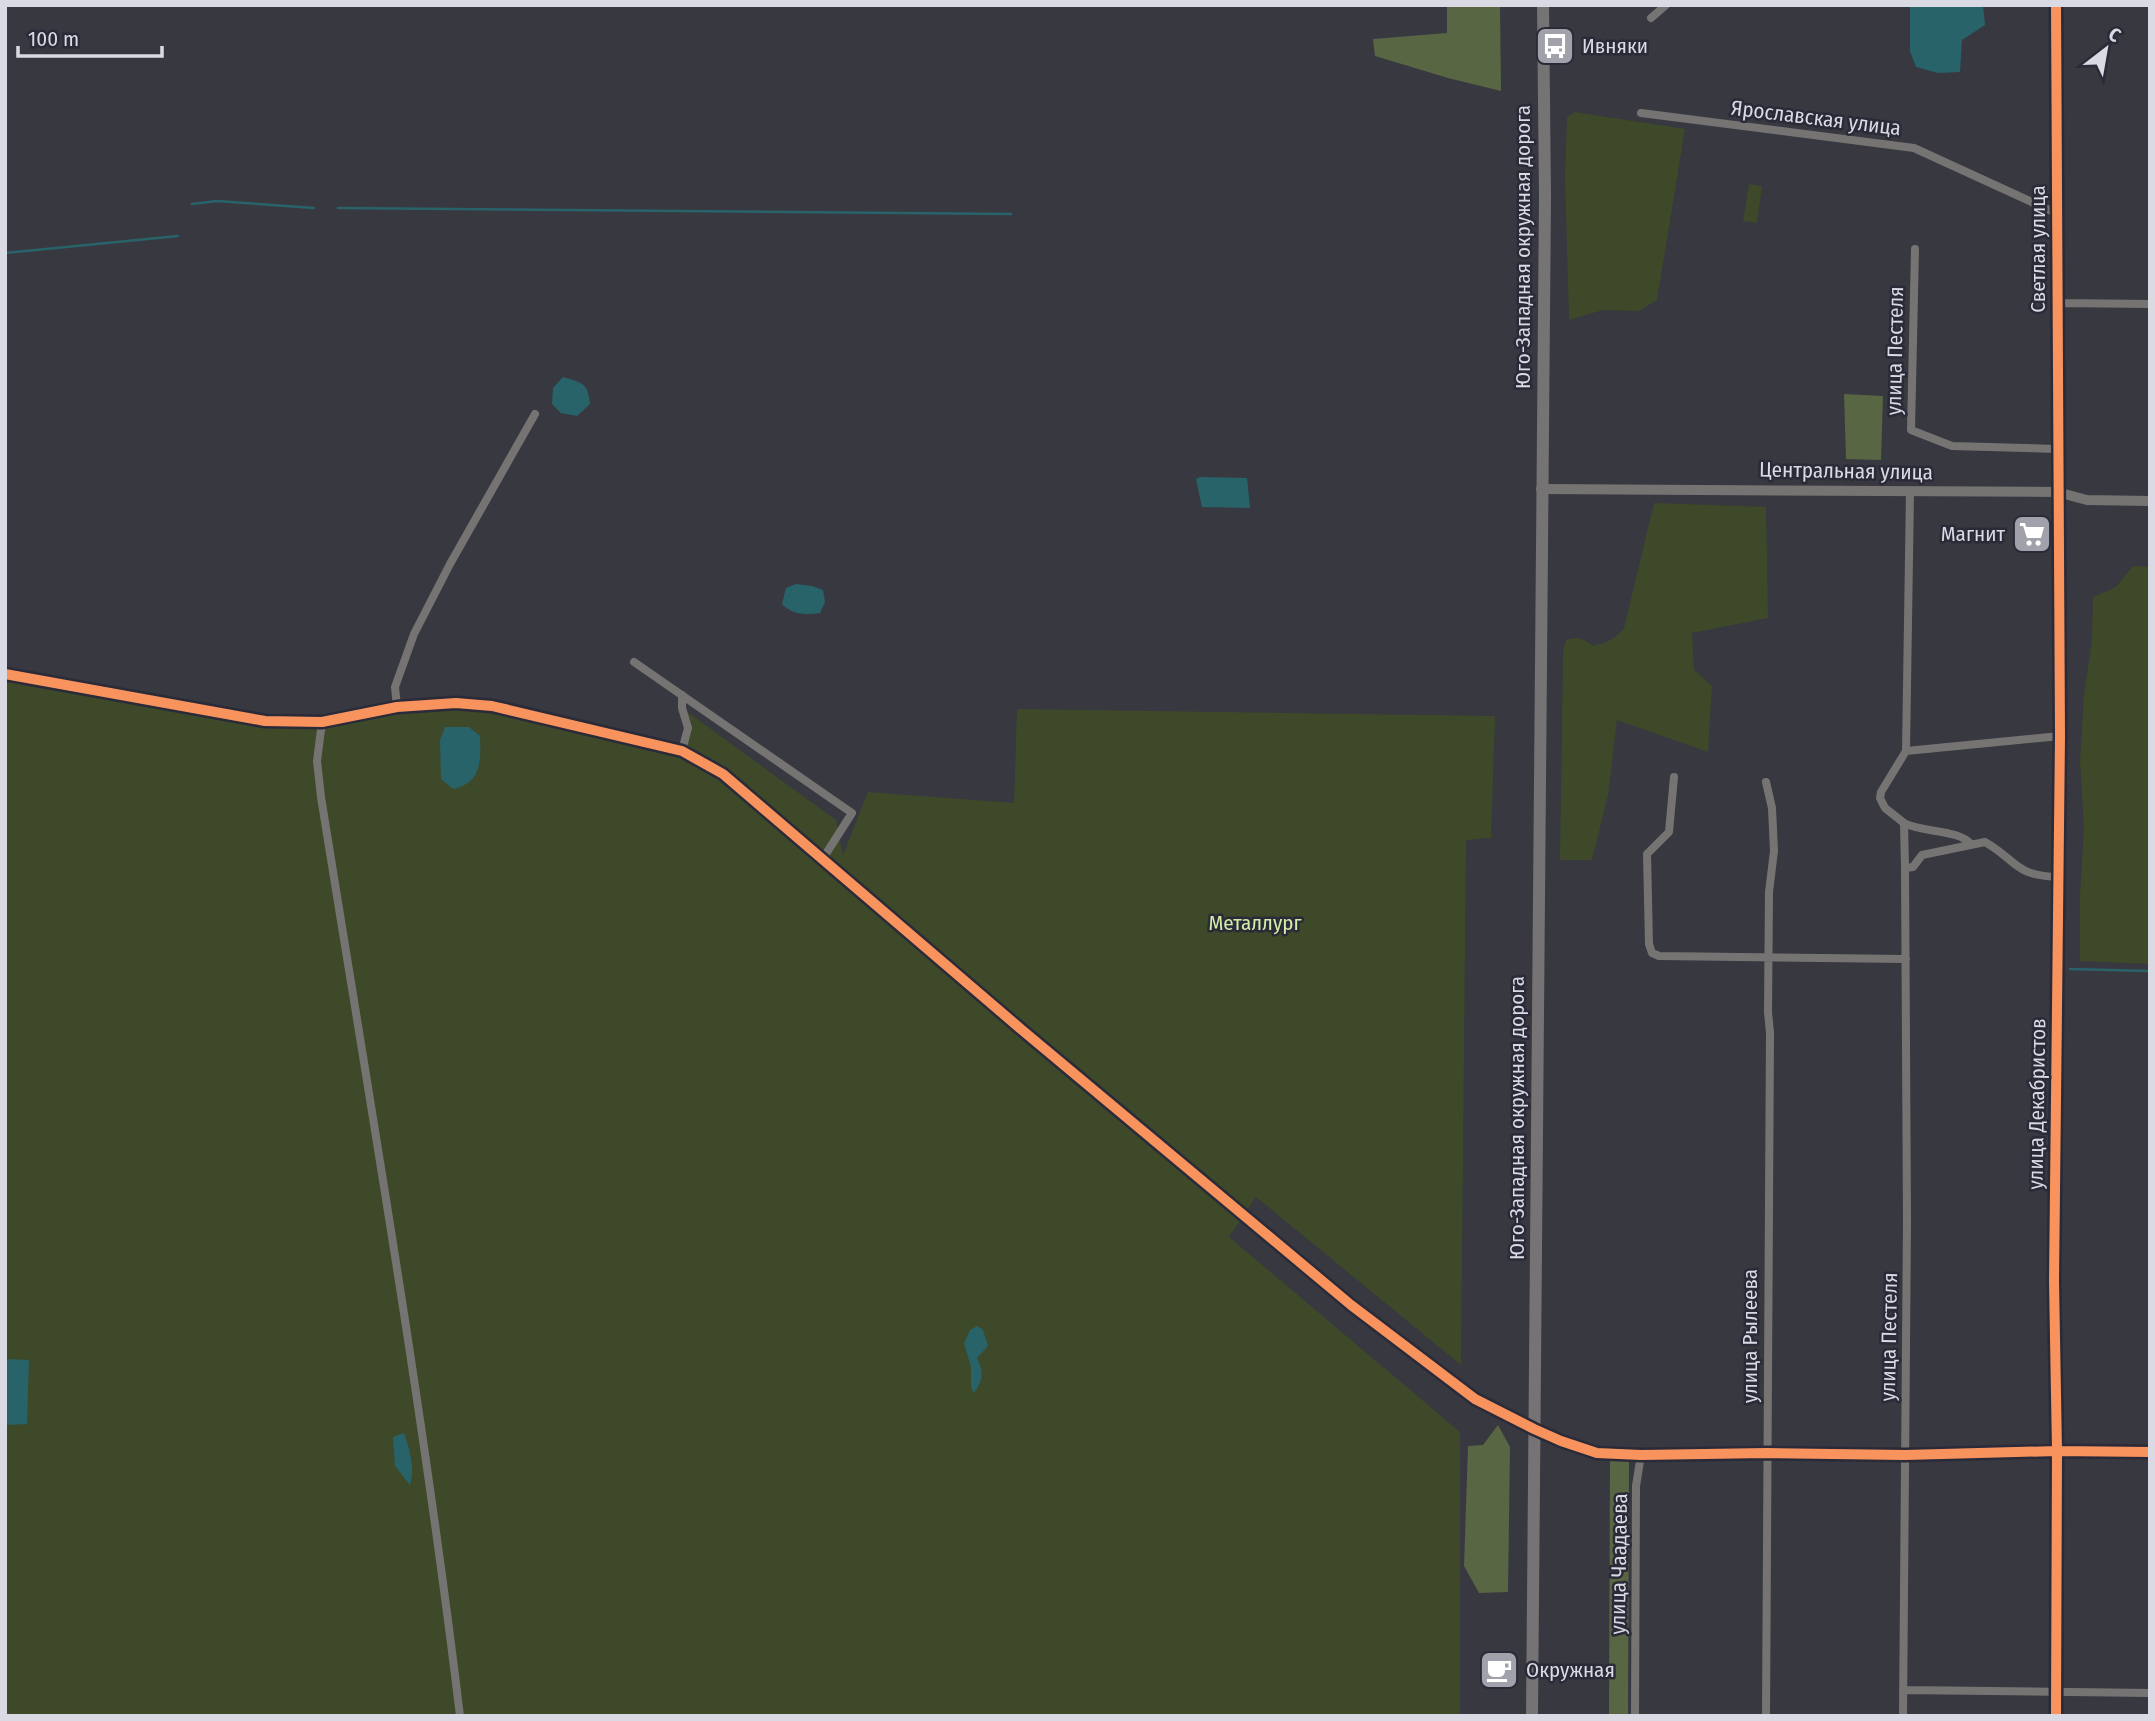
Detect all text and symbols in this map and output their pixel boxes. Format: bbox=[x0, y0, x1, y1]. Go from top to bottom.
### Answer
scale bar bbox=[18, 14, 161, 58]
north arrow bbox=[2071, 14, 2141, 84]
text: С bbox=[2104, 22, 2125, 47]
bus stop icon: Ивняки bbox=[1534, 25, 1576, 67]
text: 100 m bbox=[28, 26, 79, 52]
place label: Ивняки bbox=[1582, 33, 1648, 59]
street label: Ярославская улица bbox=[1730, 95, 1902, 141]
street label: Юго-Западная окружная дорога bbox=[1510, 105, 1536, 389]
street label: Светлая улица bbox=[2025, 185, 2051, 313]
street label: улица Пестеля bbox=[1881, 286, 1909, 416]
street label: Центральная улица bbox=[1759, 456, 1933, 486]
supermarket icon: Магнит bbox=[2011, 513, 2053, 555]
place label: Магнит bbox=[1941, 521, 2005, 547]
park label: Металлург bbox=[1208, 910, 1302, 936]
street label: Юго-Западная окружная дорога bbox=[1504, 976, 1530, 1260]
street label: улица Декабристов bbox=[2023, 1018, 2051, 1190]
street label: улица Рылеева bbox=[1737, 1269, 1763, 1403]
street label: улица Пестеля bbox=[1875, 1272, 1903, 1402]
street label: улица Чаадаева bbox=[1605, 1493, 1633, 1635]
cafe icon: Окружная bbox=[1478, 1649, 1520, 1691]
place label: Окружная bbox=[1526, 1657, 1615, 1683]

